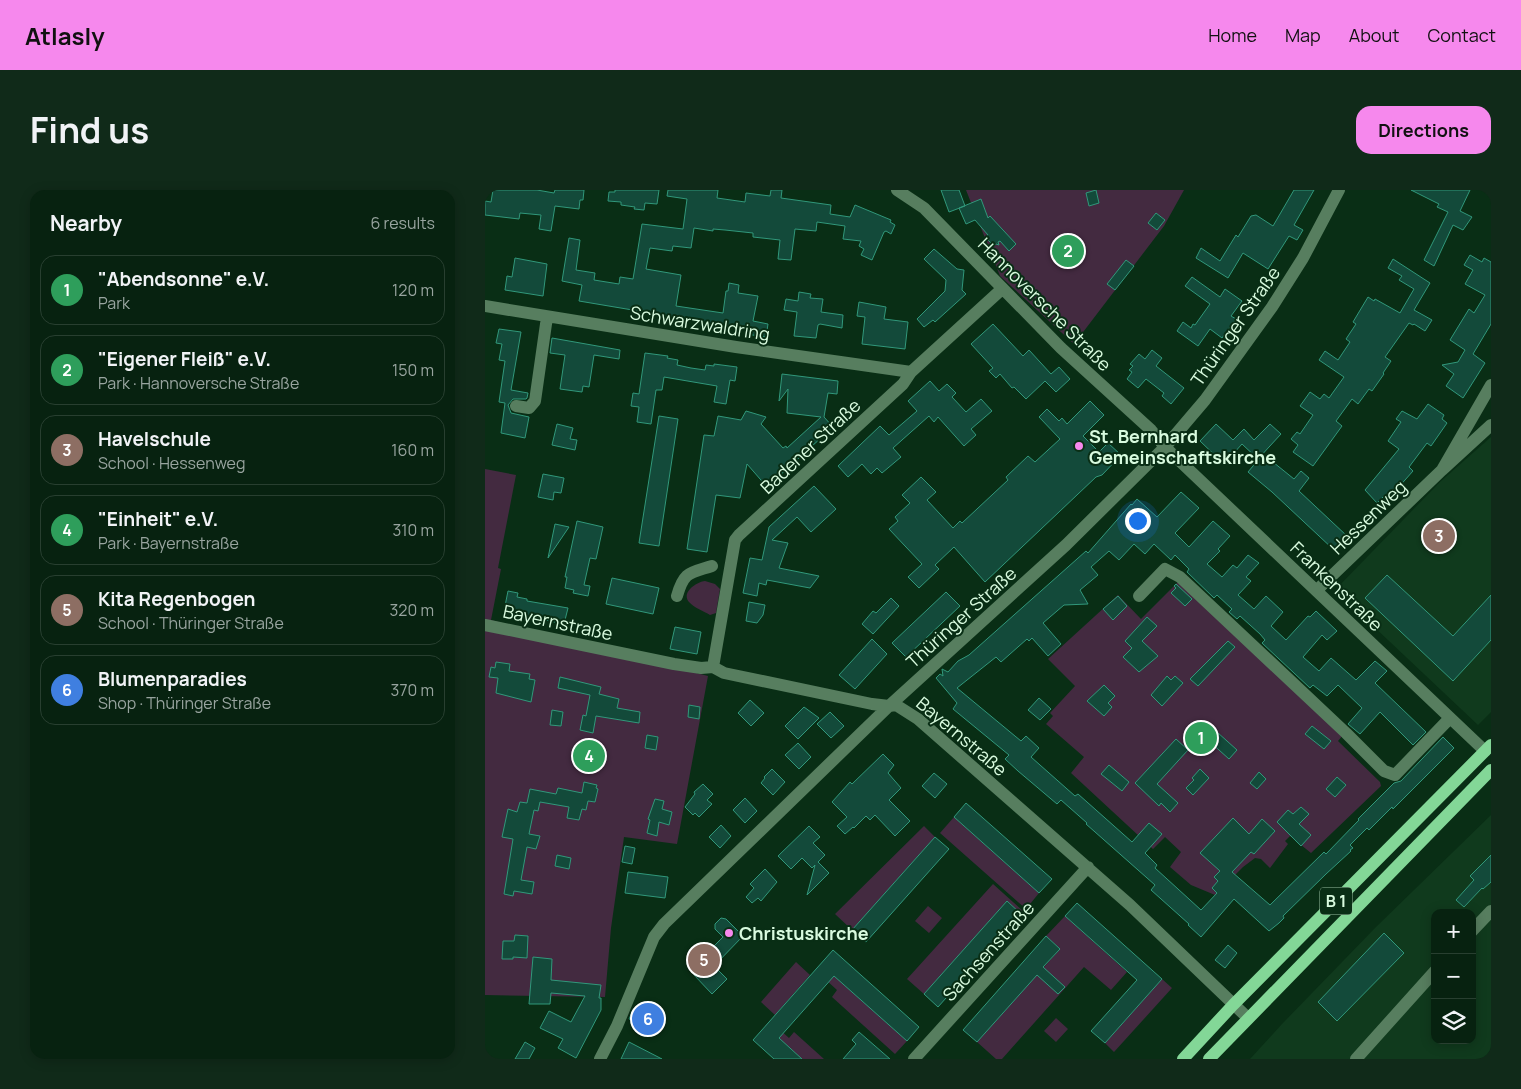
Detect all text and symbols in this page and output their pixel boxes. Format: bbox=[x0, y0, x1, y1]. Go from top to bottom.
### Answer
text: Atlasly bbox=[25, 19, 105, 52]
text: Home bbox=[1208, 23, 1257, 47]
text: Map bbox=[1285, 23, 1321, 47]
text: About bbox=[1349, 23, 1399, 47]
text: Contact bbox=[1427, 23, 1496, 47]
text: Find us bbox=[30, 106, 149, 154]
button: Directions bbox=[1356, 106, 1491, 154]
text: Nearby bbox=[50, 209, 122, 237]
text: 6 results bbox=[370, 212, 435, 234]
street label: Hannoversche Straße bbox=[973, 232, 1117, 376]
pin: 2 bbox=[1052, 232, 1084, 270]
street label: Thüringer Straße bbox=[1185, 262, 1285, 390]
text: "Abendsonne" e.V. bbox=[98, 266, 269, 292]
text: 1 bbox=[63, 279, 71, 301]
text: 120 m bbox=[392, 279, 434, 301]
text: Park bbox=[98, 292, 130, 314]
street label: Schwarzwaldring bbox=[628, 300, 772, 346]
text: "Eigener Fleiß" e.V. bbox=[98, 346, 271, 372]
text: 2 bbox=[62, 359, 72, 381]
text: 150 m bbox=[392, 359, 434, 381]
text: Park · Hannoversche Straße bbox=[98, 372, 299, 394]
street label: Badener Straße bbox=[755, 393, 865, 499]
place label: St. Bernhard Gemeinschaftskirche bbox=[1089, 424, 1276, 469]
text: Havelschule bbox=[98, 426, 211, 452]
text: 3 bbox=[62, 439, 72, 461]
text: 160 m bbox=[391, 439, 434, 461]
marker: St. Bernhard Gemeinschaftskirche bbox=[1073, 440, 1085, 452]
text: School · Hessenweg bbox=[98, 452, 245, 474]
street label: Hessenweg bbox=[1325, 475, 1411, 559]
text: "Einheit" e.V. bbox=[98, 506, 218, 532]
your location bbox=[1125, 508, 1151, 534]
pin: 3 bbox=[1423, 517, 1455, 555]
text: 4 bbox=[62, 519, 72, 541]
text: 310 m bbox=[392, 519, 434, 541]
text: Park · Bayernstraße bbox=[98, 532, 239, 554]
street label: Frankenstraße bbox=[1286, 536, 1388, 636]
street label: Thüringer Straße bbox=[901, 561, 1021, 673]
text: Kita Regenbogen bbox=[98, 586, 256, 612]
text: 5 bbox=[62, 599, 72, 621]
text: 320 m bbox=[390, 599, 434, 621]
street label: Bayernstraße bbox=[501, 599, 615, 645]
text: School · Thüringer Straße bbox=[98, 612, 284, 634]
text: Blumenparadies bbox=[98, 666, 247, 692]
text: 6 bbox=[62, 679, 72, 701]
text: 370 m bbox=[391, 679, 434, 701]
street label: Bayernstraße bbox=[912, 691, 1012, 781]
text: Shop · Thüringer Straße bbox=[98, 692, 271, 714]
pin: 1 bbox=[1185, 719, 1217, 757]
pin: 4 bbox=[573, 737, 605, 775]
road number: B 1 bbox=[1320, 888, 1352, 914]
street label: Sachsenstraße bbox=[937, 896, 1039, 1006]
map controls bbox=[1431, 909, 1476, 1044]
button: + bbox=[1431, 909, 1476, 954]
place label: Christuskirche bbox=[739, 921, 869, 945]
marker: Christuskirche bbox=[723, 927, 735, 939]
pin: 5 bbox=[688, 941, 720, 979]
button: − bbox=[1431, 954, 1476, 999]
button: layers bbox=[1431, 999, 1476, 1044]
pin: 6 bbox=[632, 1000, 664, 1038]

